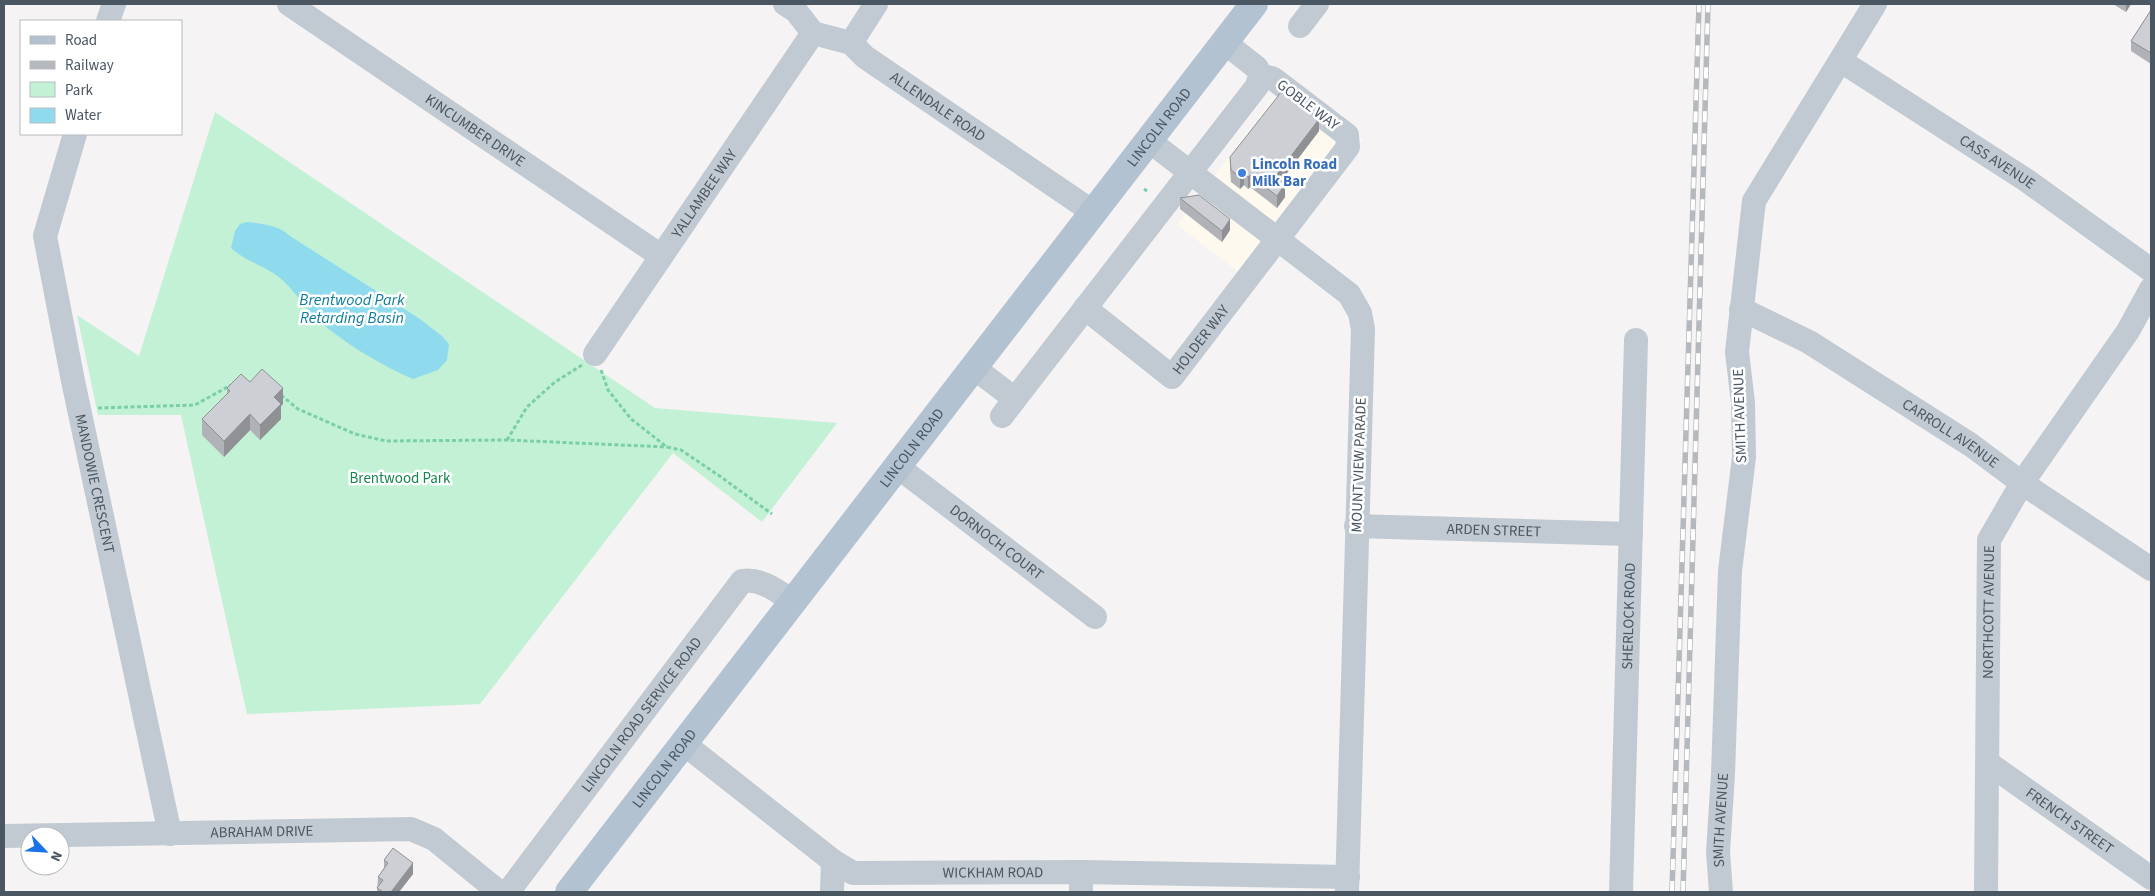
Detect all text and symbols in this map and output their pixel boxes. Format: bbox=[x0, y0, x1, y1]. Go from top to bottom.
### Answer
legend bbox=[20, 20, 182, 135]
text: Road bbox=[65, 30, 97, 51]
text: Railway bbox=[65, 55, 114, 76]
street label: ALLENDALE ROAD bbox=[886, 66, 990, 147]
street label: GOBLE WAY bbox=[1272, 75, 1344, 136]
text: Park bbox=[65, 80, 94, 101]
street label: LINCOLN ROAD bbox=[1122, 83, 1196, 171]
street label: KINCUMBER DRIVE bbox=[421, 89, 530, 172]
text: Water bbox=[65, 105, 102, 126]
street label: CASS AVENUE bbox=[1955, 129, 2040, 194]
street label: YALLAMBEE WAY bbox=[666, 144, 742, 243]
place label: Lincoln Road Milk Bar bbox=[1252, 154, 1337, 192]
marker: Lincoln Road Milk Bar bbox=[1236, 167, 1248, 179]
water label: Brentwood Park Retarding Basin bbox=[299, 289, 405, 329]
street label: HOLDER WAY bbox=[1167, 300, 1235, 379]
street label: SMITH AVENUE bbox=[1728, 368, 1752, 464]
street label: CARROLL AVENUE bbox=[1898, 393, 2003, 473]
street label: MOUNT VIEW PARADE bbox=[1346, 397, 1372, 533]
street label: LINCOLN ROAD bbox=[874, 404, 949, 492]
street label: MANDOWIE CRESCENT bbox=[70, 412, 120, 555]
park label: Brentwood Park bbox=[350, 468, 451, 489]
street label: DORNOCH COURT bbox=[945, 500, 1048, 585]
street label: ARDEN STREET bbox=[1446, 518, 1542, 542]
street label: NORTHCOTT AVENUE bbox=[1977, 545, 1999, 679]
street label: SHERLOCK ROAD bbox=[1617, 562, 1640, 670]
street label: LINCOLN ROAD SERVICE ROAD bbox=[577, 633, 705, 795]
street label: LINCOLN ROAD bbox=[627, 725, 699, 811]
street label: SMITH AVENUE bbox=[1707, 772, 1734, 868]
street label: FRENCH STREET bbox=[2022, 782, 2118, 859]
street label: ABRAHAM DRIVE bbox=[210, 820, 314, 843]
north arrow bbox=[20, 826, 70, 876]
text: N bbox=[45, 848, 67, 865]
street label: WICKHAM ROAD bbox=[942, 862, 1043, 883]

